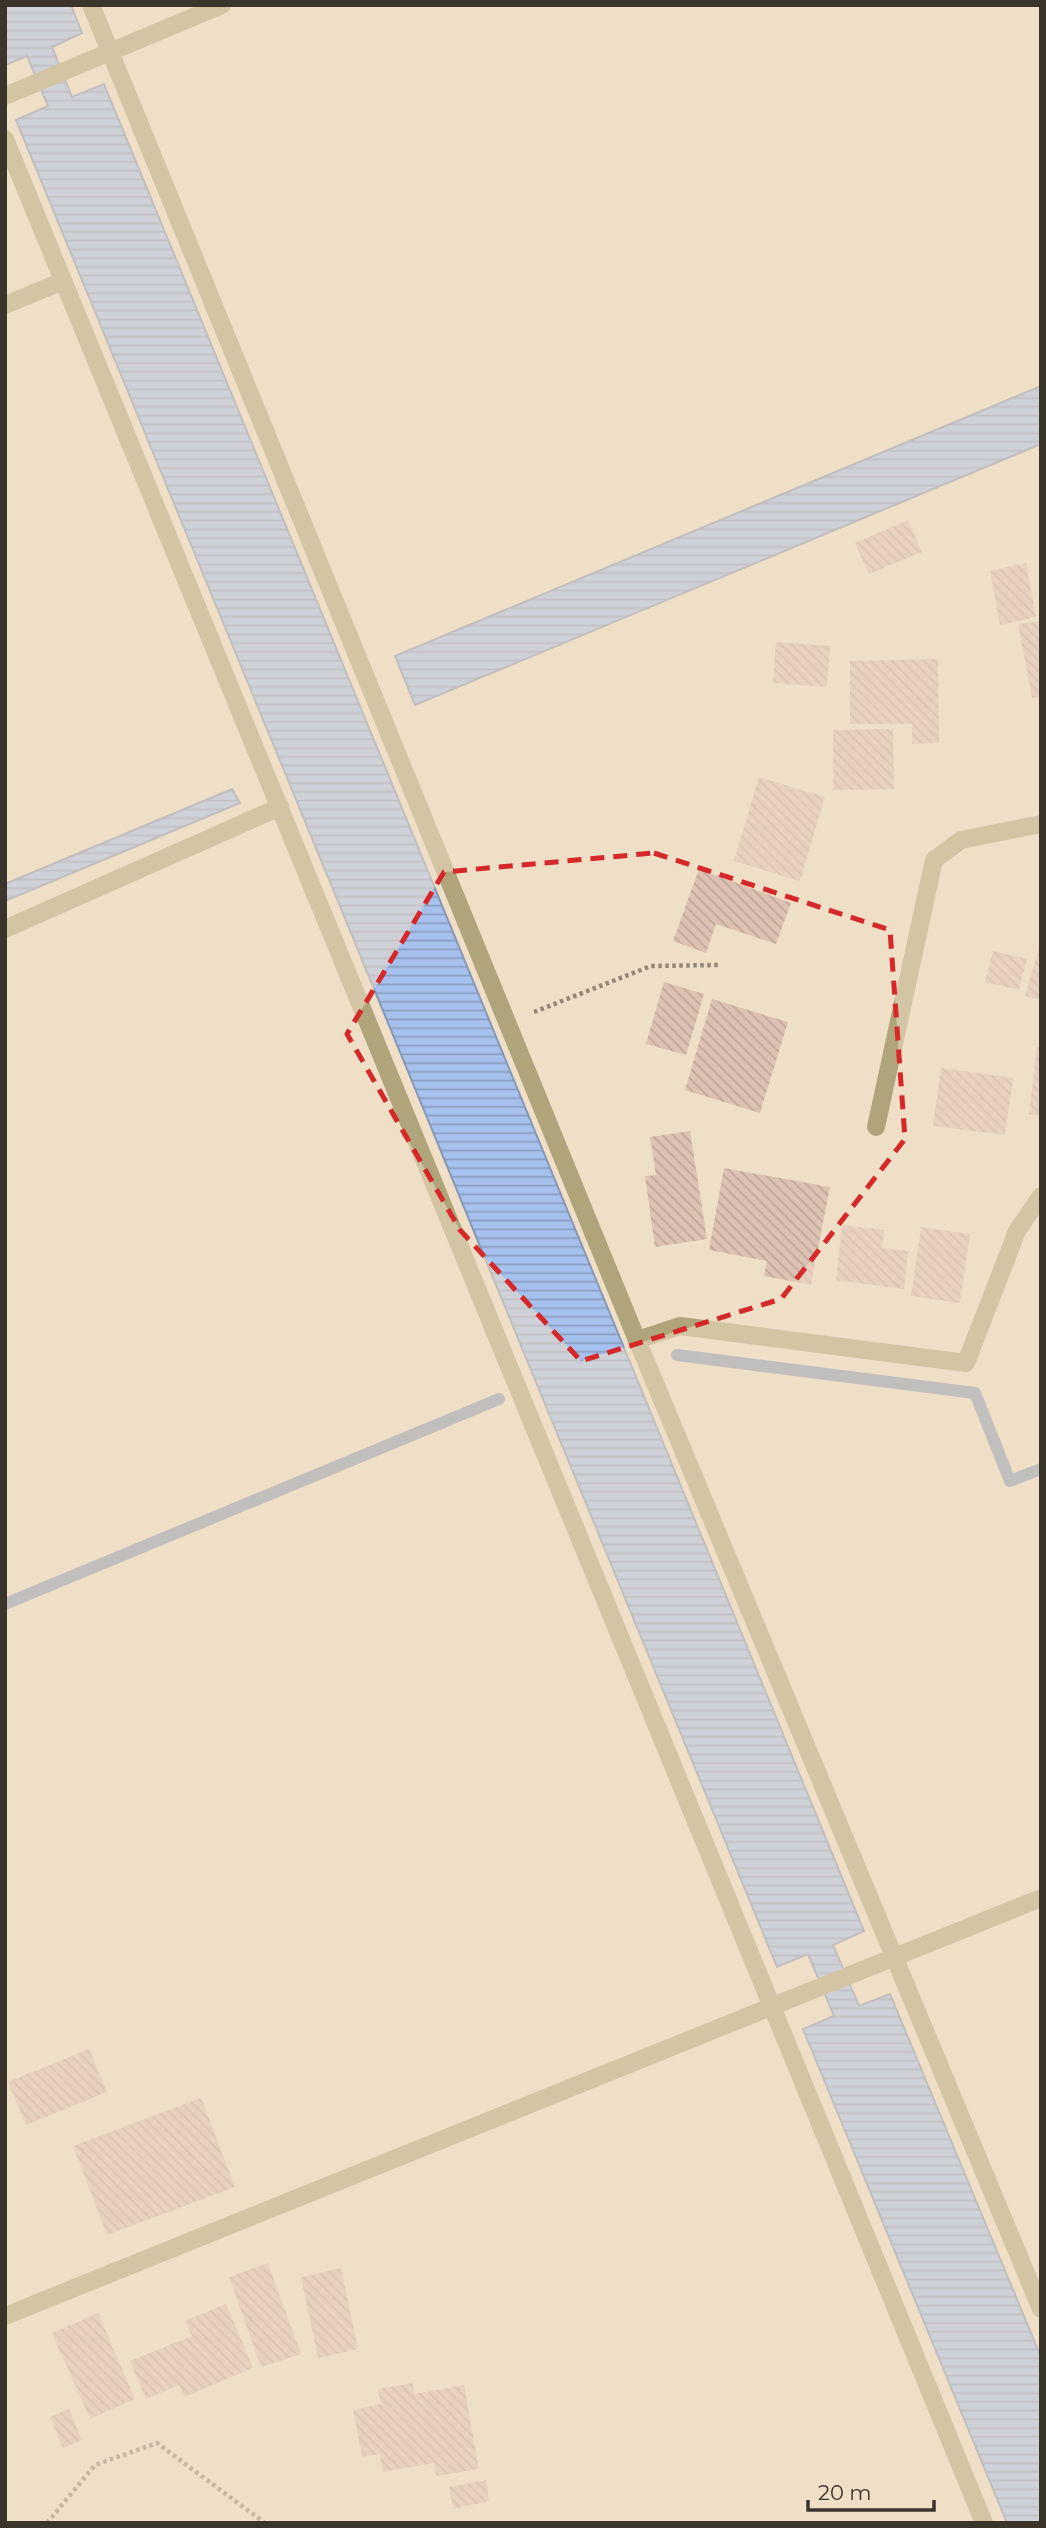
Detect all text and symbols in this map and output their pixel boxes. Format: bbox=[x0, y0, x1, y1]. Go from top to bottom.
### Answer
scale bar bbox=[808, 2468, 934, 2512]
text: 20 m bbox=[818, 2480, 872, 2505]

